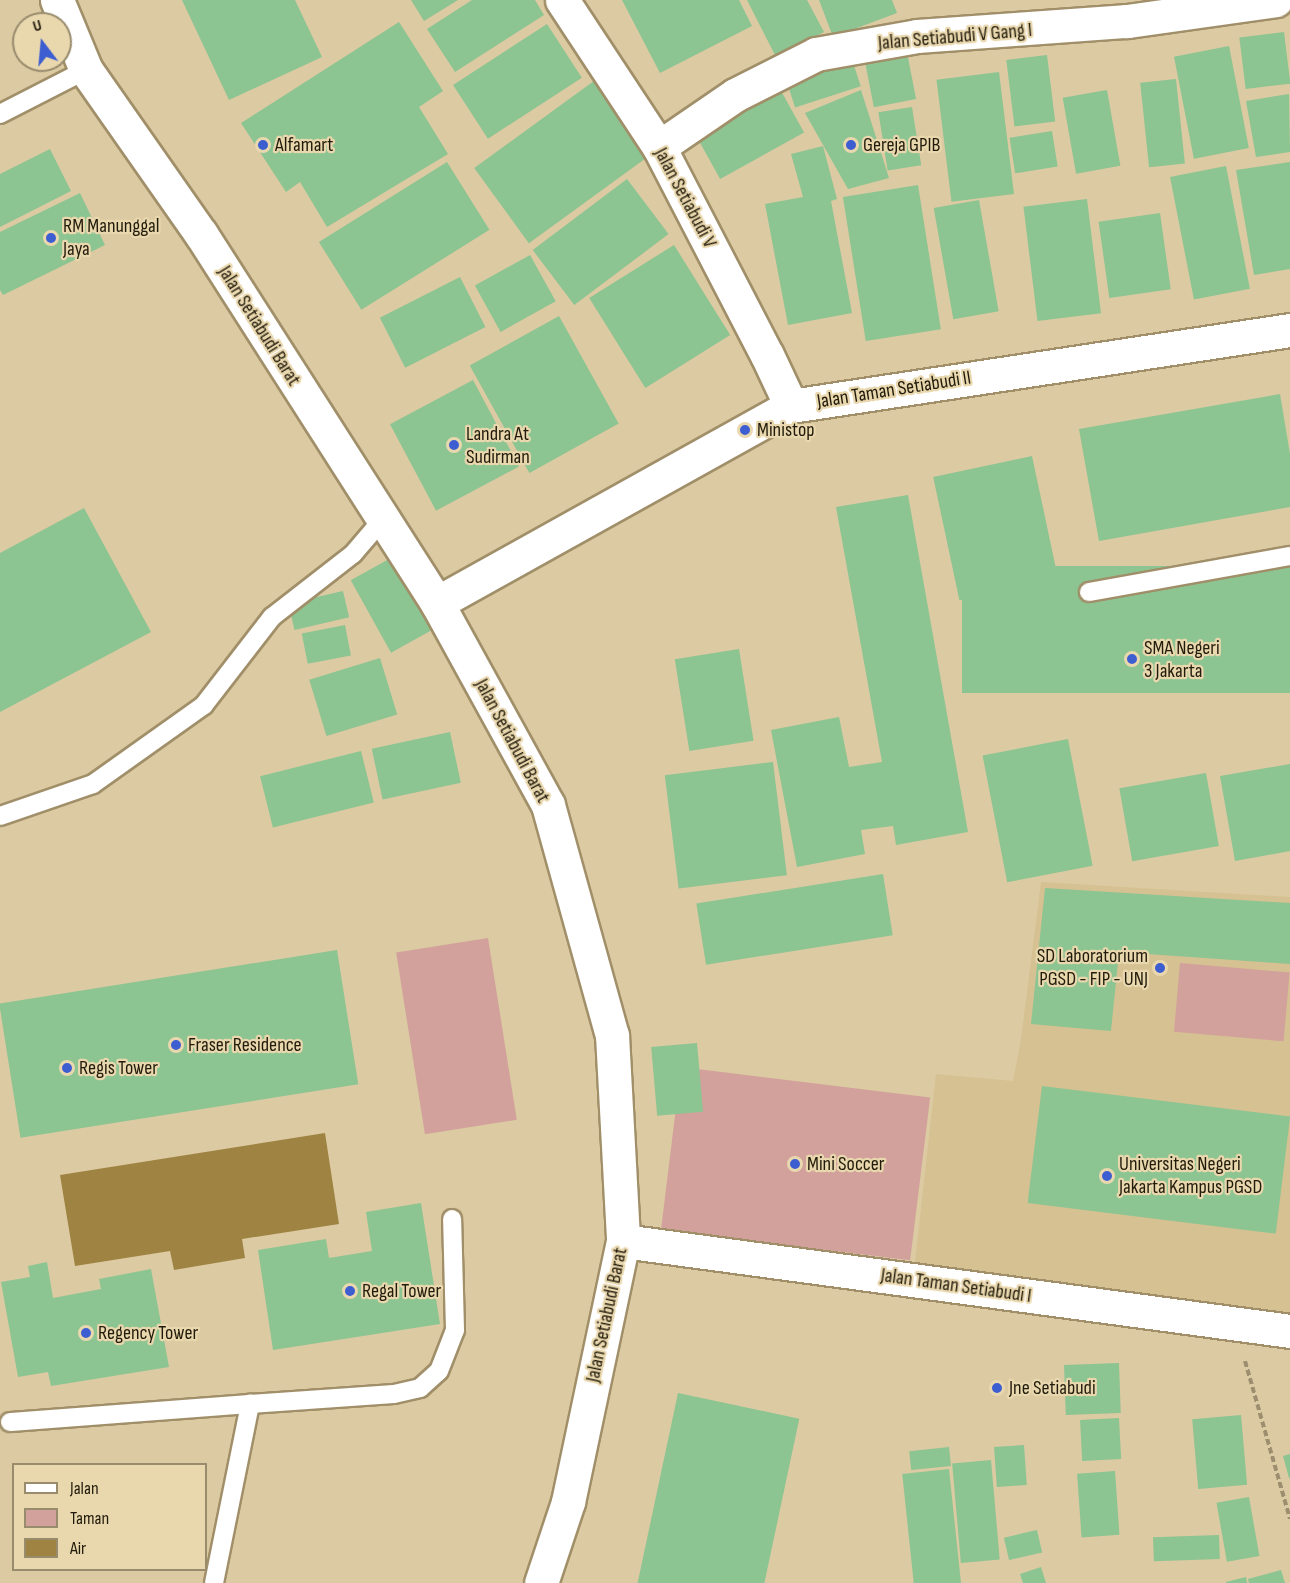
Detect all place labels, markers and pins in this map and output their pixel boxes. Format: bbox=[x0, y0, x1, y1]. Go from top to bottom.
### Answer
place label: Alfamart bbox=[275, 133, 333, 157]
place label: Gereja GPIB bbox=[863, 133, 940, 157]
marker: Alfamart bbox=[256, 138, 270, 152]
marker: Gereja GPIB bbox=[844, 138, 858, 152]
place label: RM Manunggal Jaya bbox=[63, 214, 159, 261]
marker: RM Manunggal Jaya bbox=[44, 231, 58, 245]
place label: Ministop bbox=[757, 418, 815, 442]
place label: Landra At Sudirman bbox=[466, 422, 530, 469]
marker: Ministop bbox=[738, 423, 752, 437]
marker: Landra At Sudirman bbox=[447, 438, 461, 452]
place label: SMA Negeri 3 Jakarta bbox=[1144, 636, 1220, 683]
marker: SMA Negeri 3 Jakarta bbox=[1125, 652, 1139, 666]
place label: SD Laboratorium PGSD - FIP - UNJ bbox=[1037, 945, 1148, 992]
marker: SD Laboratorium PGSD - FIP - UNJ bbox=[1153, 961, 1167, 975]
place label: Fraser Residence bbox=[188, 1033, 302, 1057]
marker: Fraser Residence bbox=[169, 1038, 183, 1052]
place label: Regis Tower bbox=[79, 1056, 158, 1080]
marker: Regis Tower bbox=[60, 1061, 74, 1075]
place label: Mini Soccer bbox=[807, 1152, 885, 1176]
place label: Universitas Negeri Jakarta Kampus PGSD bbox=[1119, 1152, 1262, 1199]
marker: Mini Soccer bbox=[788, 1157, 802, 1171]
marker: Universitas Negeri Jakarta Kampus PGSD bbox=[1100, 1169, 1114, 1183]
place label: Regal Tower bbox=[362, 1279, 441, 1303]
marker: Regal Tower bbox=[343, 1284, 357, 1298]
place label: Regency Tower bbox=[98, 1321, 198, 1345]
marker: Regency Tower bbox=[79, 1326, 93, 1340]
place label: Jne Setiabudi bbox=[1009, 1376, 1096, 1400]
marker: Jne Setiabudi bbox=[990, 1381, 1004, 1395]

